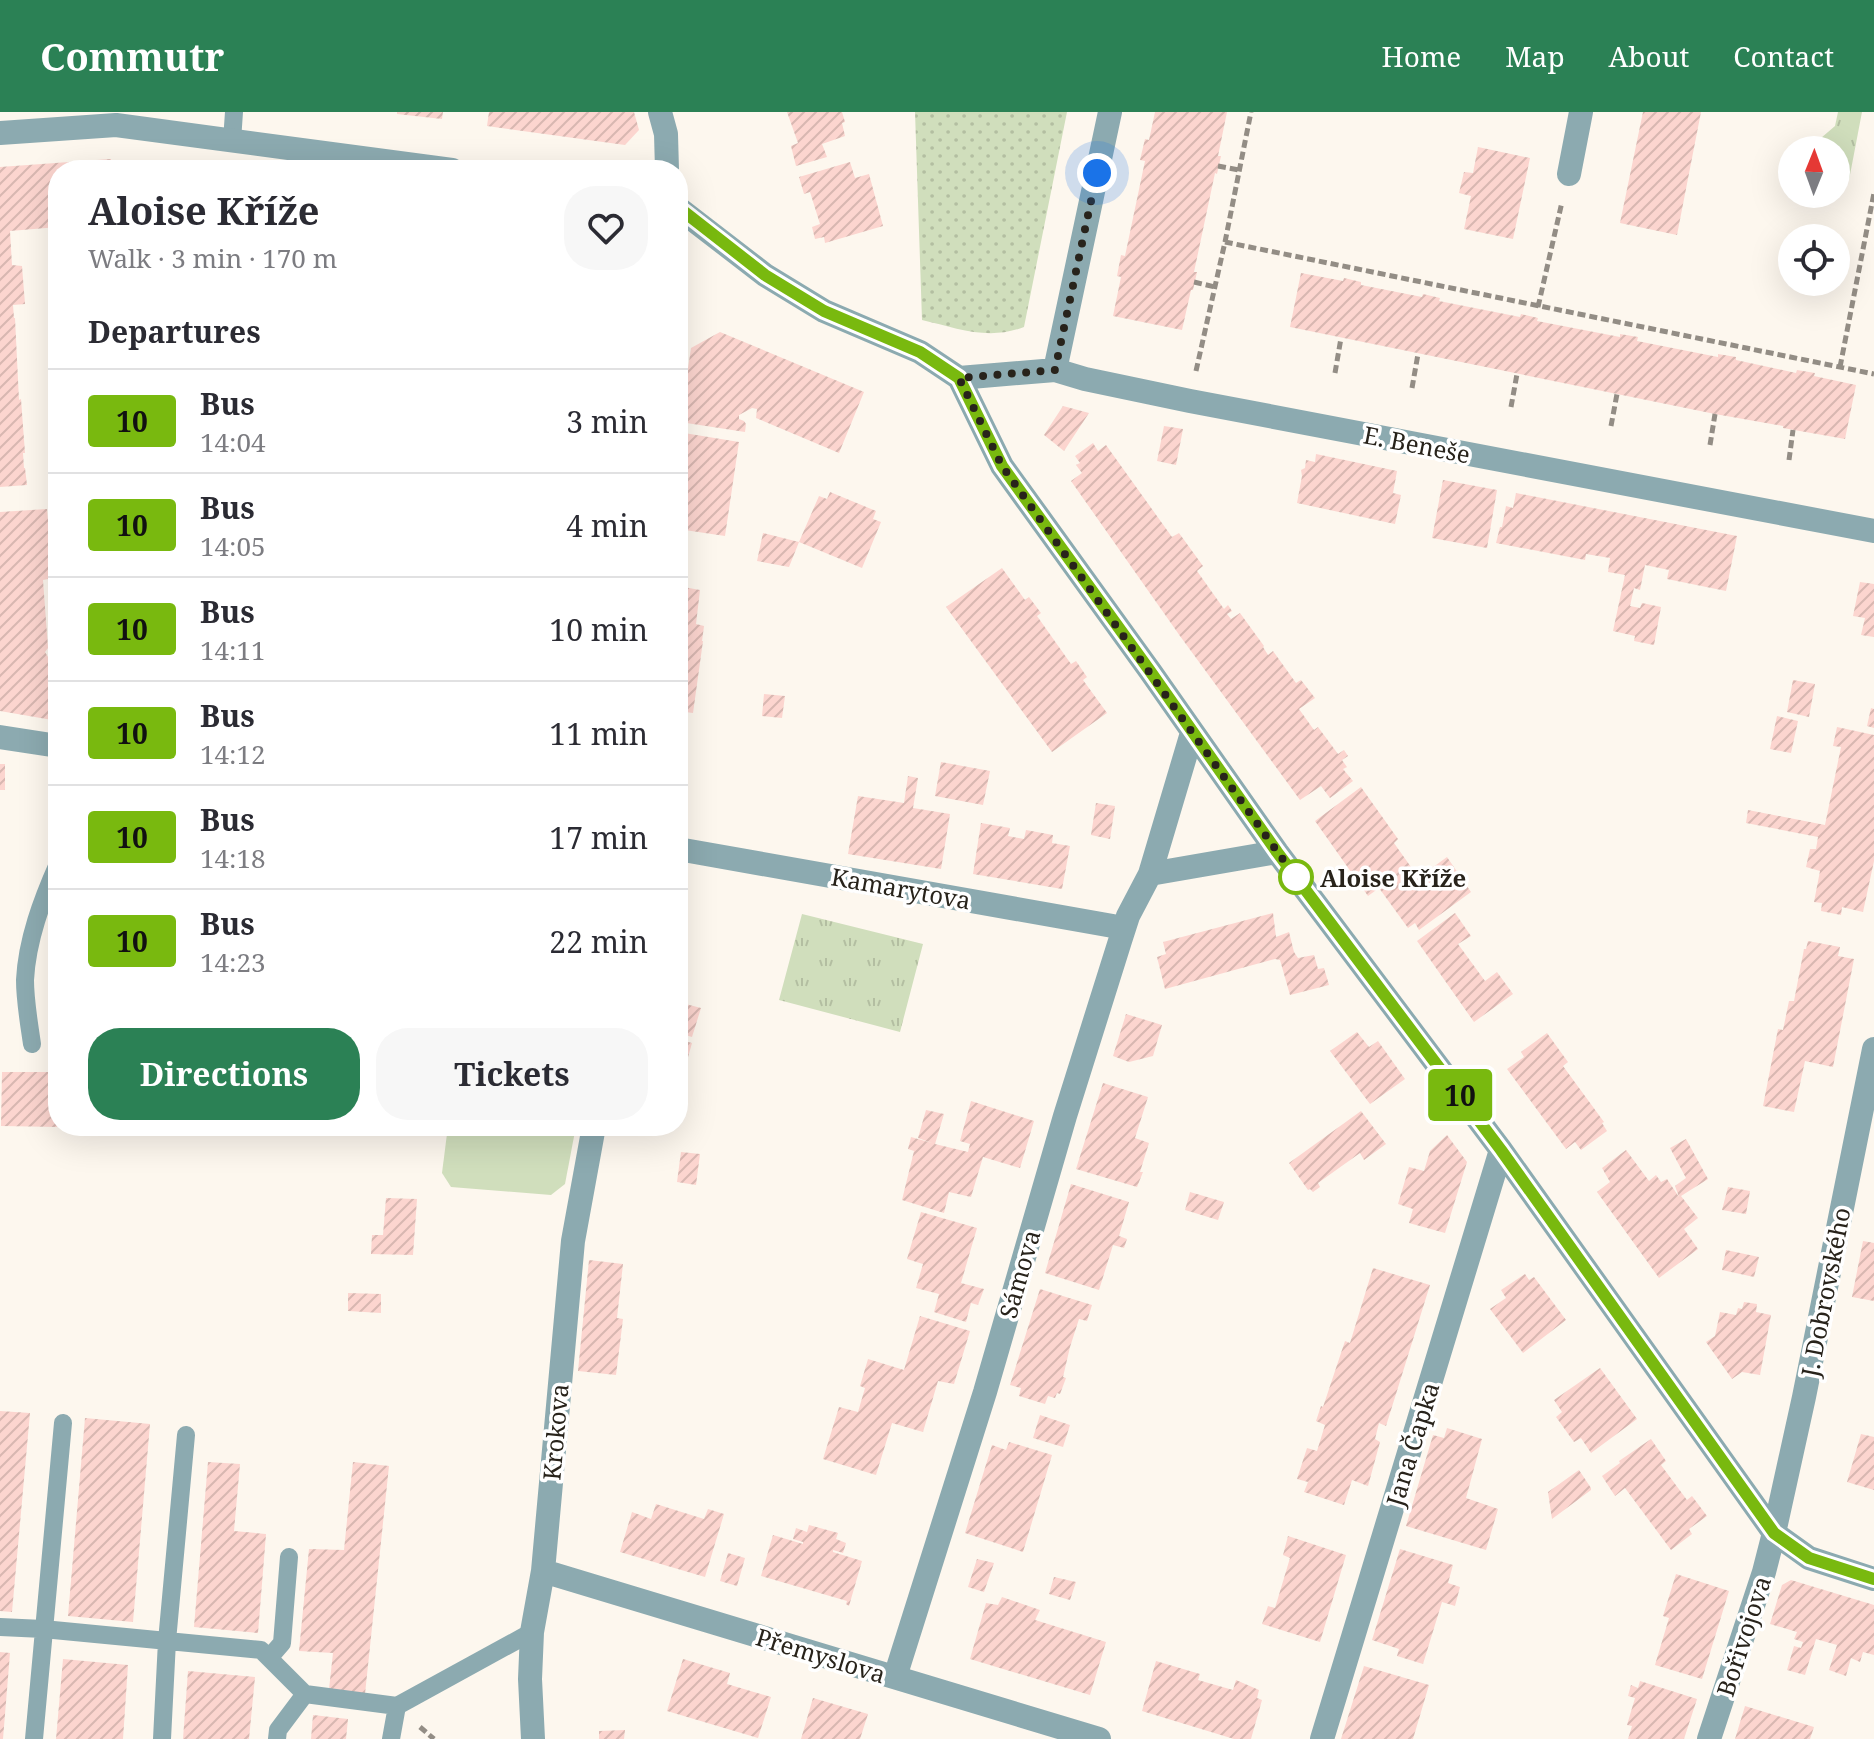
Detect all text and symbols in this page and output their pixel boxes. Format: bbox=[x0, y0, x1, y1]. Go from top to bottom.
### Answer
text: Commutr bbox=[40, 30, 224, 82]
text: Home bbox=[1382, 37, 1461, 75]
text: Map bbox=[1505, 37, 1565, 75]
text: About bbox=[1609, 37, 1689, 75]
text: Contact bbox=[1733, 37, 1834, 75]
north arrow bbox=[1778, 136, 1850, 208]
map controls bbox=[1778, 136, 1850, 296]
your location bbox=[1077, 153, 1117, 193]
text: Aloise Kříže bbox=[88, 184, 320, 236]
button: heart bbox=[564, 186, 648, 270]
button: locate bbox=[1778, 224, 1850, 296]
text: Walk · 3 min · 170 m bbox=[88, 240, 337, 276]
text: Departures bbox=[88, 311, 261, 352]
text: Bus bbox=[200, 383, 255, 424]
text: 3 min bbox=[566, 401, 648, 442]
text: 10 bbox=[116, 402, 148, 440]
street label: E. Beneše bbox=[1361, 418, 1473, 470]
text: 14:04 bbox=[200, 424, 266, 460]
text: Bus bbox=[200, 487, 255, 528]
text: 4 min bbox=[566, 505, 648, 546]
text: 10 bbox=[116, 506, 148, 544]
text: 14:05 bbox=[200, 528, 266, 564]
text: Bus bbox=[200, 591, 255, 632]
text: 10 min bbox=[549, 609, 648, 650]
text: 10 bbox=[116, 610, 148, 648]
text: 14:11 bbox=[200, 632, 266, 668]
text: Bus bbox=[200, 695, 255, 736]
text: 11 min bbox=[549, 713, 648, 754]
text: 10 bbox=[116, 714, 148, 752]
text: 14:12 bbox=[200, 736, 266, 772]
text: Bus bbox=[200, 799, 255, 840]
text: 17 min bbox=[549, 817, 648, 858]
text: 10 bbox=[116, 818, 148, 856]
text: 14:18 bbox=[200, 840, 266, 876]
street label: Kamarytova bbox=[829, 860, 973, 916]
marker: Aloise Kříže bbox=[1279, 860, 1313, 894]
place label: Aloise Kříže bbox=[1320, 861, 1466, 894]
text: Bus bbox=[200, 903, 255, 944]
text: 22 min bbox=[549, 921, 648, 962]
text: 10 bbox=[116, 922, 148, 960]
text: 14:23 bbox=[200, 944, 266, 980]
button: Directions bbox=[88, 1028, 360, 1120]
button: Tickets bbox=[376, 1028, 648, 1120]
line badge: 10 bbox=[1424, 1069, 1496, 1121]
text: 10 bbox=[1444, 1076, 1476, 1114]
street label: J. Dobrovského bbox=[1792, 1204, 1858, 1381]
street label: Sámova bbox=[991, 1226, 1047, 1322]
street label: Jana Čapka bbox=[1377, 1378, 1446, 1511]
street label: Krokova bbox=[534, 1382, 576, 1482]
street label: Bořivojova bbox=[1708, 1572, 1778, 1700]
street label: Přemyslova bbox=[752, 1620, 890, 1690]

